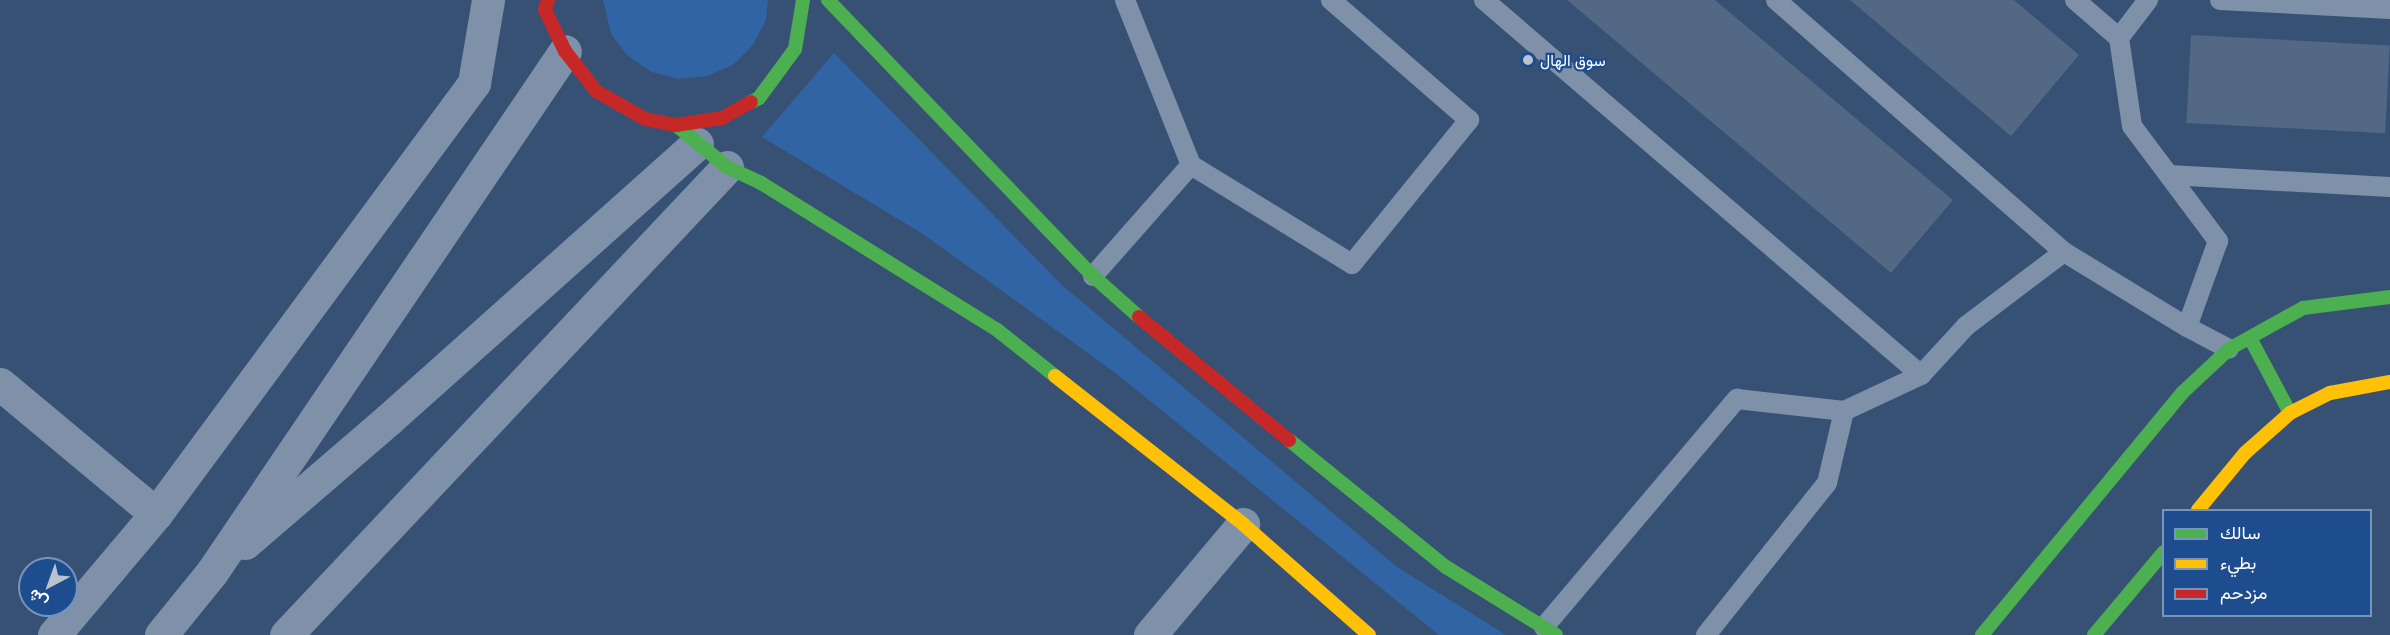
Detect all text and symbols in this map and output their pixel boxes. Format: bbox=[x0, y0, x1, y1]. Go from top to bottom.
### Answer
place label: سوق الهال bbox=[1540, 50, 1606, 70]
marker: سوق الهال bbox=[1521, 53, 1535, 67]
legend bbox=[2162, 509, 2372, 617]
text: سالك bbox=[2220, 520, 2260, 544]
text: بطيء bbox=[2220, 550, 2256, 574]
north arrow bbox=[18, 557, 78, 617]
text: مزدحم bbox=[2220, 580, 2267, 604]
text: ش bbox=[23, 584, 52, 614]

